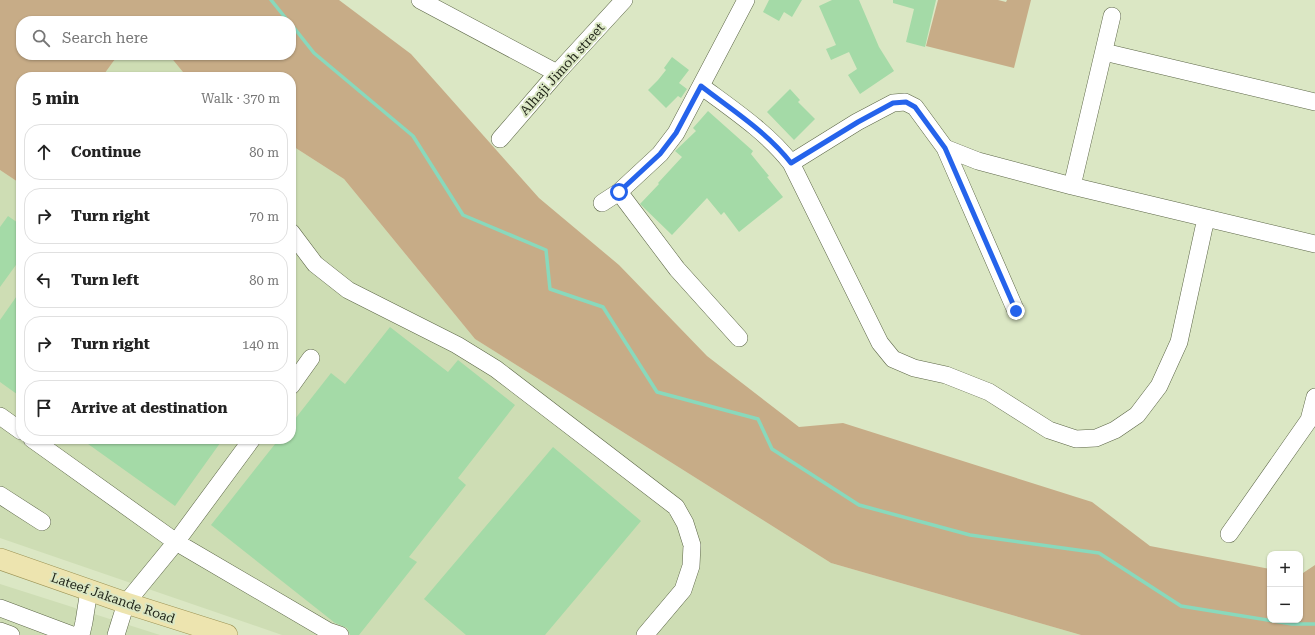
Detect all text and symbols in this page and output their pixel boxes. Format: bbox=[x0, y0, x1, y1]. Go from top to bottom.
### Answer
search box bbox=[16, 16, 296, 60]
street label: Alhaji Jimoh street bbox=[517, 20, 607, 118]
icon: search bbox=[30, 27, 52, 49]
text: Search here bbox=[62, 29, 148, 47]
text: 5 min bbox=[32, 88, 79, 108]
text: Walk · 370 m bbox=[201, 91, 280, 106]
icon: ahead bbox=[33, 141, 55, 163]
text: Continue bbox=[71, 143, 141, 161]
text: 80 m bbox=[249, 145, 279, 160]
route start bbox=[610, 183, 628, 201]
icon: right bbox=[33, 205, 55, 227]
text: Turn right bbox=[71, 207, 150, 225]
text: 70 m bbox=[249, 209, 279, 224]
icon: left bbox=[33, 269, 55, 291]
text: Turn left bbox=[71, 271, 139, 289]
text: 80 m bbox=[249, 273, 279, 288]
route end bbox=[1007, 302, 1025, 320]
icon: right bbox=[33, 333, 55, 355]
text: Turn right bbox=[71, 335, 150, 353]
text: 140 m bbox=[242, 337, 279, 352]
icon: arrive bbox=[33, 397, 55, 419]
text: Arrive at destination bbox=[71, 399, 227, 417]
map controls bbox=[1267, 551, 1303, 623]
button: + bbox=[1267, 551, 1303, 587]
street label: Lateef Jakande Road bbox=[49, 570, 178, 627]
button: − bbox=[1267, 587, 1303, 623]

